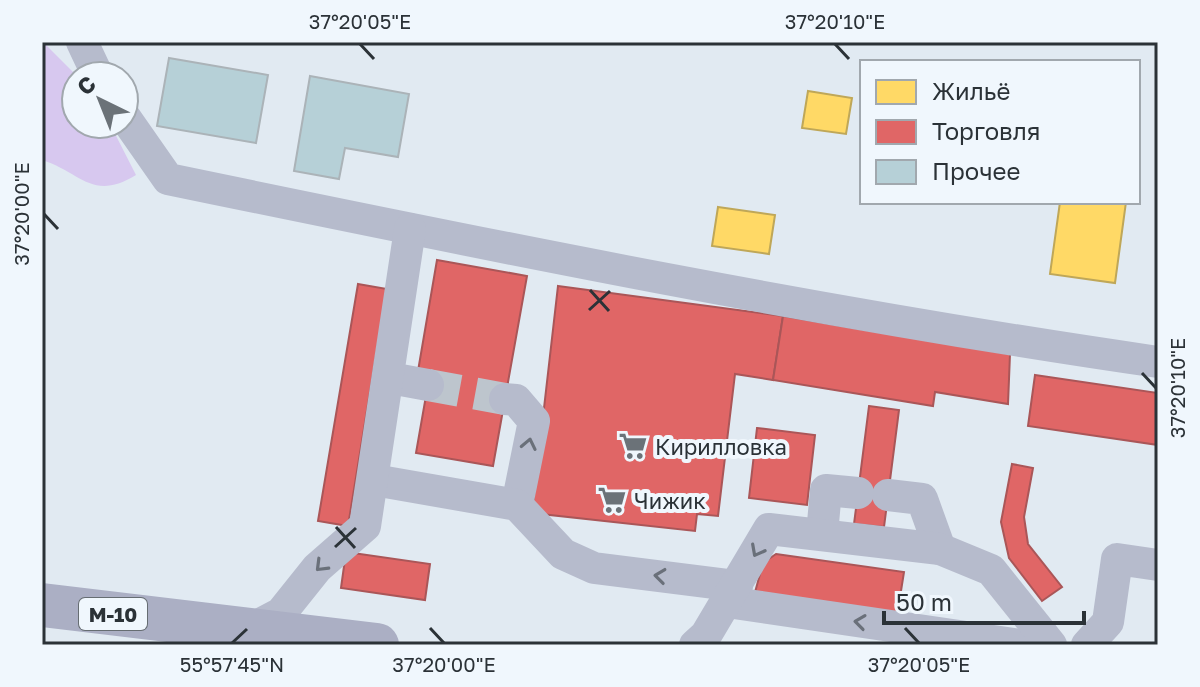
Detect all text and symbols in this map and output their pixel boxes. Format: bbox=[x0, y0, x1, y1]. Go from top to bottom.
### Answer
text: 37°20'05"E bbox=[309, 9, 411, 33]
text: 37°20'10"E bbox=[785, 9, 885, 33]
north arrow bbox=[60, 60, 140, 140]
legend bbox=[860, 60, 1140, 204]
text: С bbox=[71, 70, 101, 100]
text: Жильё bbox=[932, 76, 1010, 105]
text: Торговля bbox=[932, 116, 1040, 145]
text: Прочее bbox=[932, 156, 1020, 185]
text: 37°20'00"E bbox=[9, 162, 33, 266]
text: 37°20'10"E bbox=[1165, 338, 1189, 438]
supermarket icon: Кирилловка bbox=[618, 431, 648, 461]
place label: Кирилловка bbox=[655, 433, 787, 460]
one-way arrow bbox=[520, 438, 537, 452]
supermarket icon: Чижик bbox=[597, 485, 627, 515]
place label: Чижик bbox=[634, 487, 706, 514]
one-way arrow bbox=[752, 543, 767, 558]
one-way arrow bbox=[316, 557, 330, 571]
one-way arrow bbox=[653, 568, 667, 585]
scale bar bbox=[884, 575, 1084, 625]
text: 50 m bbox=[896, 587, 952, 616]
road number: М-10 bbox=[79, 598, 147, 630]
one-way arrow bbox=[853, 614, 867, 631]
text: 55°57'45"N bbox=[180, 652, 284, 676]
text: 37°20'00"E bbox=[392, 652, 496, 676]
text: 37°20'05"E bbox=[868, 652, 970, 676]

